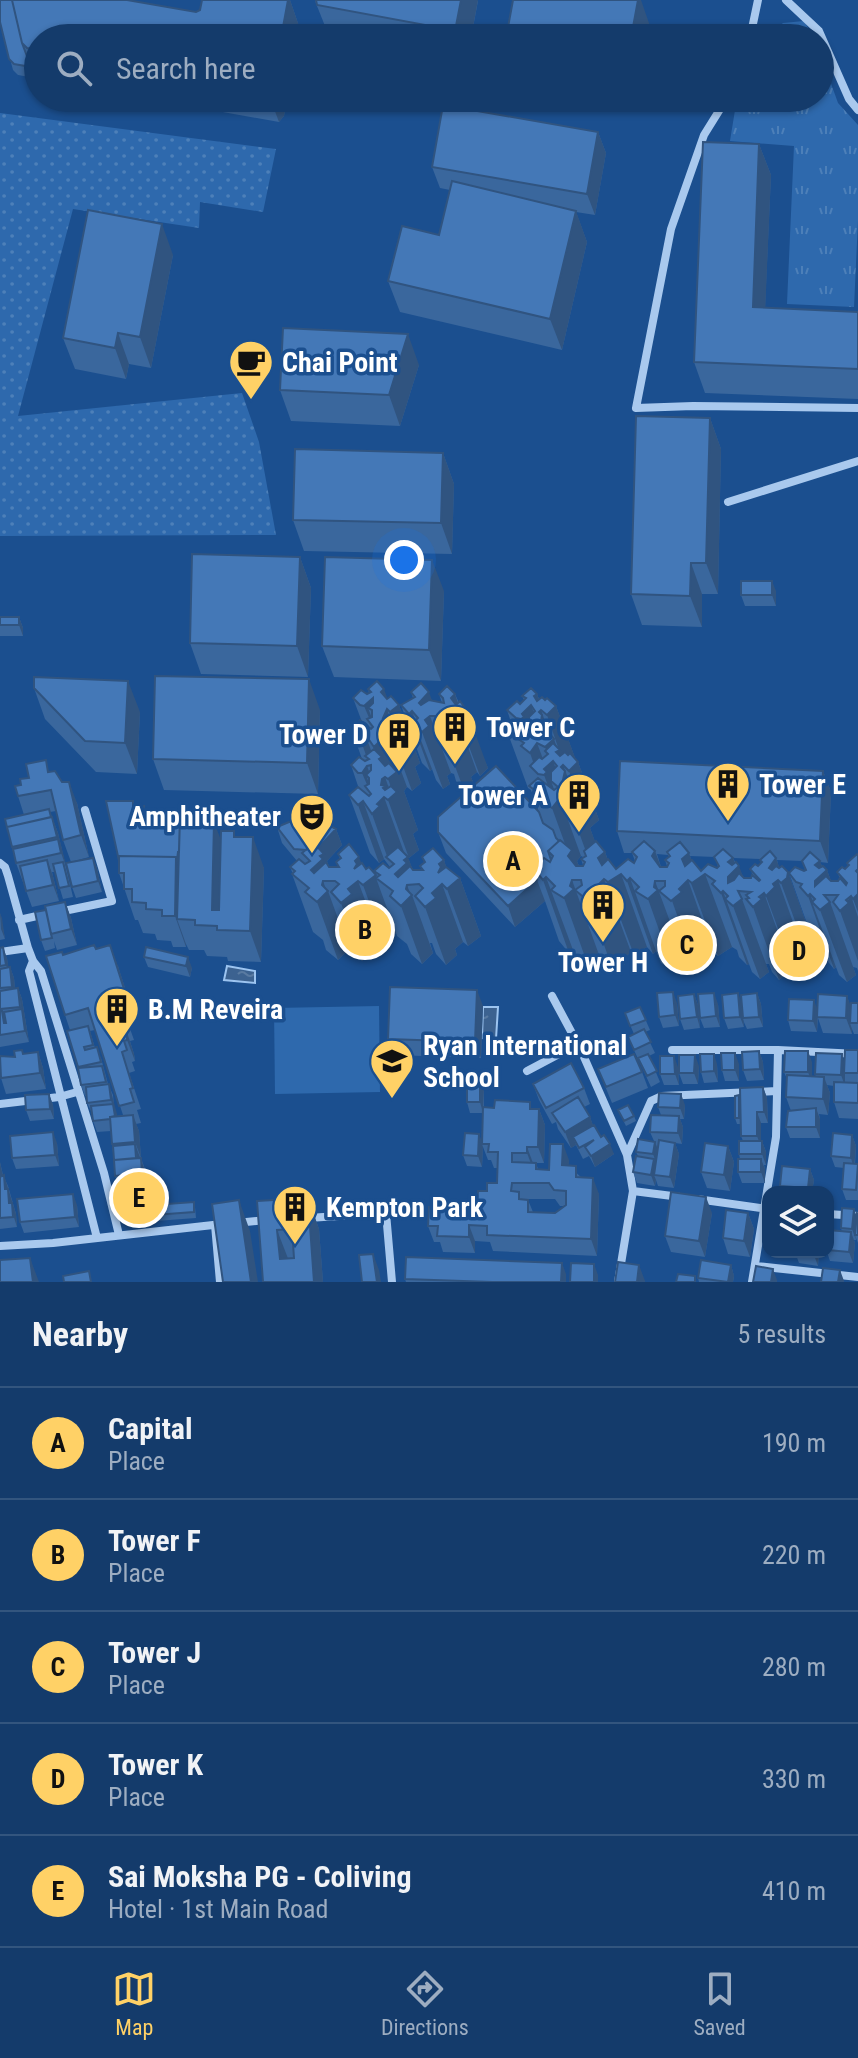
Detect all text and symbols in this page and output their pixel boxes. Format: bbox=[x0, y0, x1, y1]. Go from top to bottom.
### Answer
search box bbox=[24, 24, 834, 112]
icon: search bbox=[52, 46, 96, 90]
text: Search here bbox=[116, 51, 256, 86]
cafe icon: Chai Point bbox=[227, 338, 275, 401]
place label: Chai Point bbox=[282, 346, 398, 379]
your location bbox=[384, 540, 424, 580]
building icon: Tower C bbox=[431, 703, 479, 766]
building icon: Tower D bbox=[375, 710, 423, 773]
place label: Tower C bbox=[486, 711, 575, 744]
place label: Tower D bbox=[279, 718, 368, 751]
building icon: Tower E bbox=[704, 760, 752, 823]
place label: Tower E bbox=[759, 768, 846, 801]
building icon: Tower A bbox=[555, 771, 603, 834]
place label: Tower A bbox=[458, 779, 548, 812]
theatre icon: Amphitheater bbox=[288, 792, 336, 855]
place label: Amphitheater bbox=[129, 800, 281, 833]
pin: A bbox=[487, 831, 539, 891]
building icon: Tower H bbox=[579, 881, 627, 944]
pin: B bbox=[339, 900, 391, 960]
pin: C bbox=[661, 915, 713, 975]
pin: D bbox=[773, 921, 825, 981]
place label: Tower H bbox=[558, 946, 648, 979]
building icon: B.M Reveira bbox=[93, 985, 141, 1048]
place label: B.M Reveira bbox=[148, 993, 283, 1026]
place label: Ryan International School bbox=[423, 1029, 627, 1094]
school or university icon: Ryan International School bbox=[368, 1037, 416, 1100]
pin: E bbox=[113, 1168, 165, 1228]
building icon: Kempton Park bbox=[271, 1183, 319, 1246]
map controls bbox=[762, 1186, 834, 1258]
button: layers bbox=[762, 1186, 834, 1258]
place label: Kempton Park bbox=[326, 1191, 484, 1224]
text: Nearby bbox=[32, 1314, 128, 1354]
text: 5 results bbox=[737, 1319, 826, 1349]
text: Capital bbox=[108, 1411, 193, 1446]
text: A bbox=[50, 1428, 66, 1458]
text: 190 m bbox=[762, 1428, 826, 1458]
text: Place bbox=[108, 1446, 165, 1476]
text: Tower F bbox=[108, 1523, 201, 1558]
text: B bbox=[51, 1540, 65, 1570]
text: 220 m bbox=[762, 1540, 826, 1570]
text: Place bbox=[108, 1558, 165, 1588]
text: Tower J bbox=[108, 1635, 201, 1670]
text: C bbox=[51, 1652, 65, 1682]
text: 280 m bbox=[762, 1652, 826, 1682]
text: Place bbox=[108, 1670, 165, 1700]
text: Tower K bbox=[108, 1747, 203, 1782]
text: D bbox=[51, 1764, 65, 1794]
text: 330 m bbox=[762, 1764, 826, 1794]
text: Place bbox=[108, 1782, 165, 1812]
text: Sai Moksha PG - Coliving bbox=[108, 1859, 412, 1894]
text: E bbox=[52, 1876, 64, 1906]
text: 410 m bbox=[762, 1876, 826, 1906]
text: Hotel · 1st Main Road bbox=[108, 1894, 328, 1924]
tab: Map bbox=[112, 1967, 156, 2040]
tab: Directions bbox=[381, 1967, 469, 2040]
tab: Saved bbox=[693, 1967, 746, 2040]

